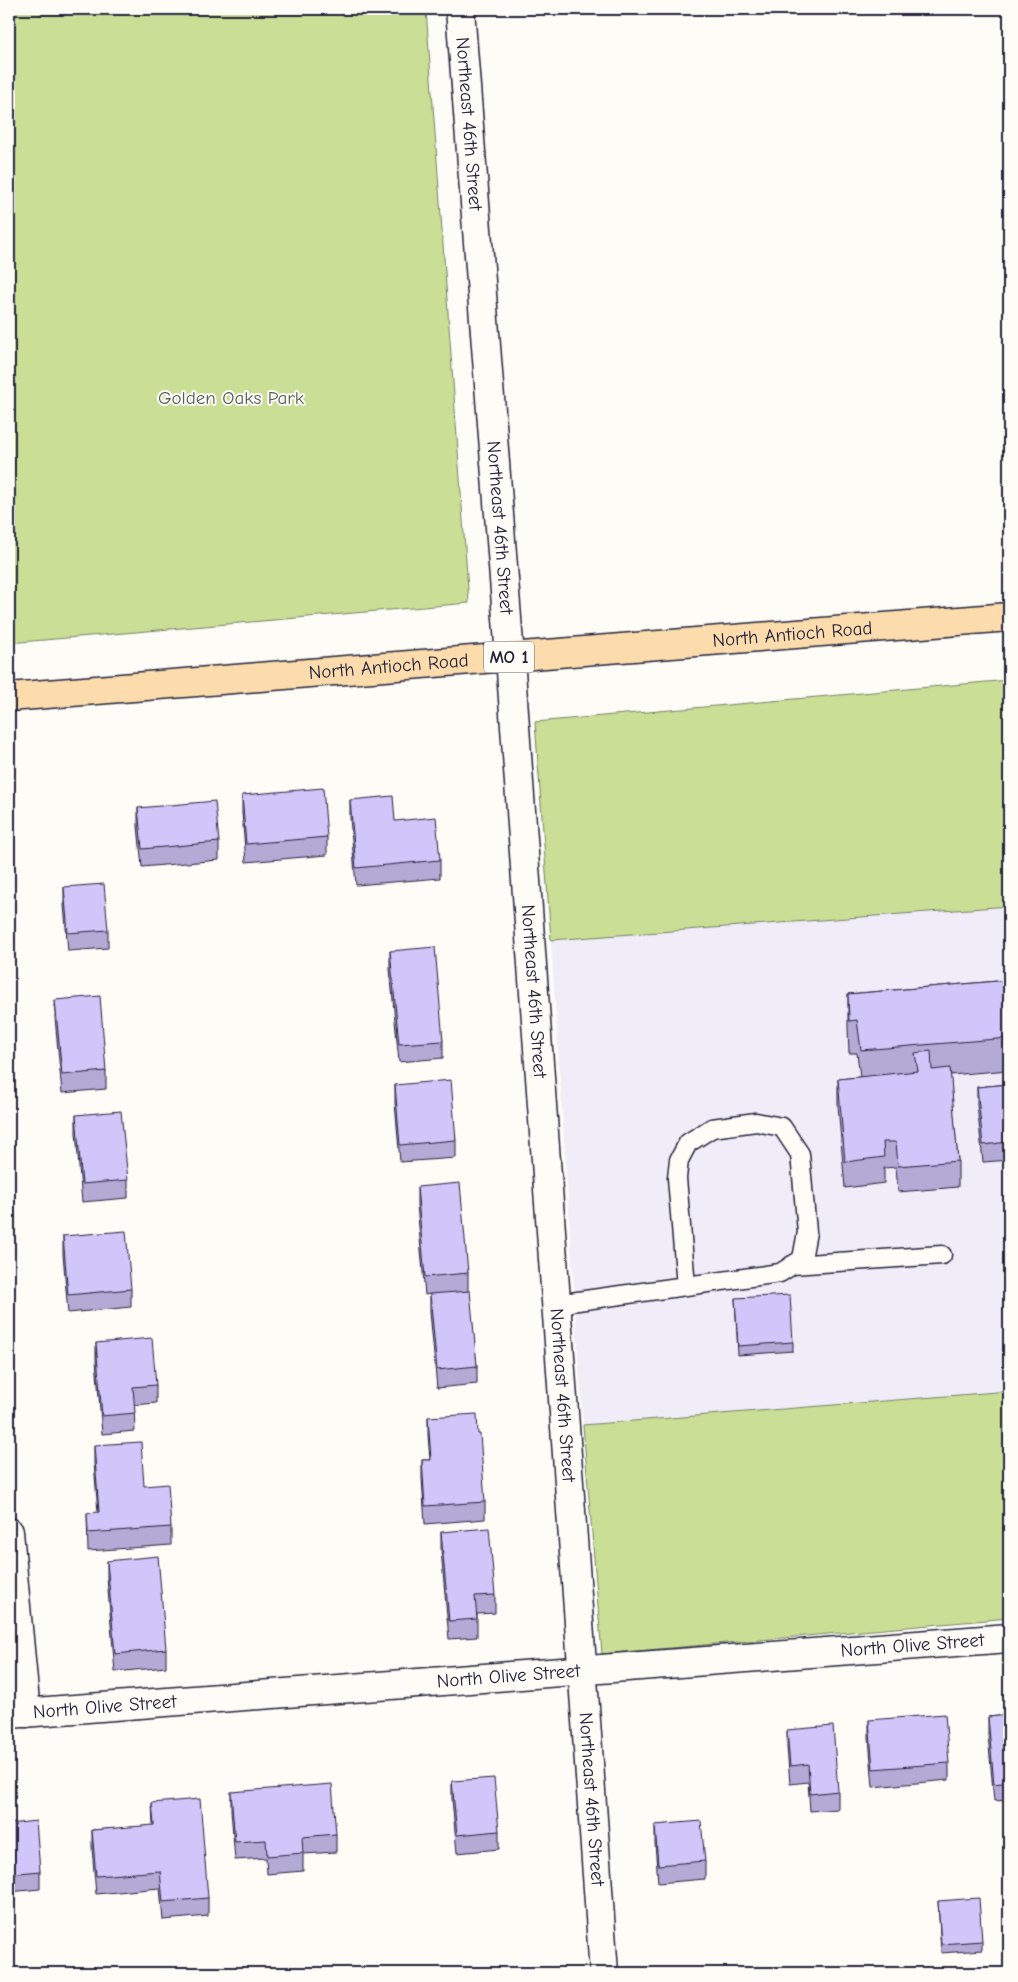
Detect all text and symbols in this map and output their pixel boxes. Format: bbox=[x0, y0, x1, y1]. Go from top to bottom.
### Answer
street label: Northeast 46th Street bbox=[451, 36, 487, 212]
park label: Golden Oaks Park bbox=[158, 387, 305, 409]
street label: Northeast 46th Street bbox=[482, 440, 518, 616]
street label: North Antioch Road bbox=[712, 617, 873, 652]
road number: MO 1 bbox=[484, 642, 534, 672]
street label: North Antioch Road bbox=[308, 649, 470, 684]
street label: Northeast 46th Street bbox=[517, 904, 551, 1079]
street label: Northeast 46th Street bbox=[546, 1308, 580, 1483]
street label: North Olive Street bbox=[840, 1629, 986, 1662]
street label: North Olive Street bbox=[436, 1660, 582, 1692]
street label: North Olive Street bbox=[32, 1690, 178, 1723]
street label: Northeast 46th Street bbox=[574, 1712, 609, 1887]

